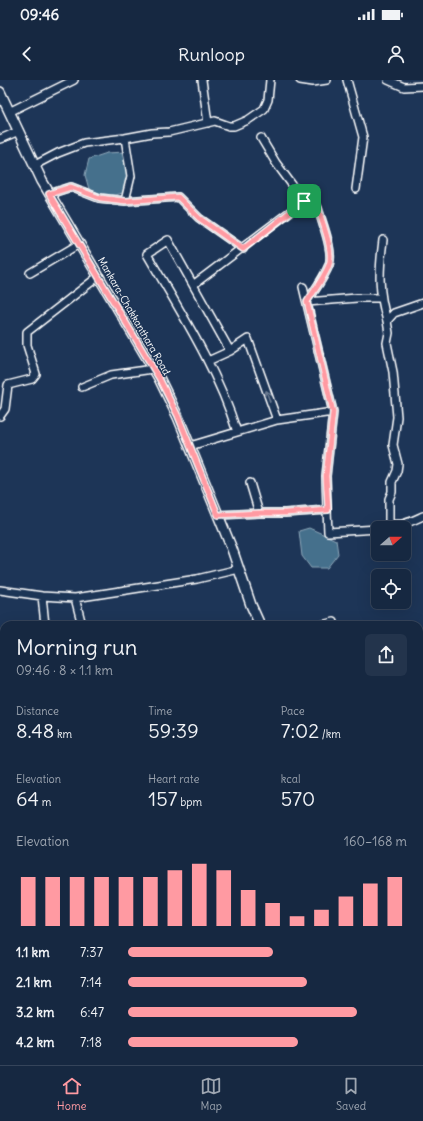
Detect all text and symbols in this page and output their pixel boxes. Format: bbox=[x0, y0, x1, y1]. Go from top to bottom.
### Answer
text: 09:46 bbox=[20, 5, 59, 24]
icon: back bbox=[16, 43, 38, 65]
text: Runloop bbox=[178, 43, 245, 66]
icon: person bbox=[385, 43, 407, 65]
pin bbox=[287, 184, 321, 218]
icon: arrive bbox=[293, 190, 315, 212]
street label: Mankara-Chakkanthara Road bbox=[95, 255, 173, 377]
one-way arrow bbox=[264, 390, 272, 402]
north arrow bbox=[371, 521, 411, 561]
map controls bbox=[371, 521, 411, 609]
button: locate bbox=[371, 569, 411, 609]
text: Morning run bbox=[16, 633, 138, 661]
button: share bbox=[365, 634, 407, 676]
text: 09:46 · 8 × 1.1 km bbox=[16, 662, 113, 679]
text: Distance bbox=[16, 704, 59, 718]
text: Time bbox=[148, 704, 172, 718]
text: Pace bbox=[281, 704, 305, 718]
text: 8.48 bbox=[16, 718, 54, 743]
text: 59:39 bbox=[148, 718, 199, 743]
text: 7:02 bbox=[281, 718, 319, 743]
text: km bbox=[54, 727, 72, 741]
text: /km bbox=[319, 727, 341, 741]
text: Elevation bbox=[16, 772, 61, 786]
text: Heart rate bbox=[148, 772, 199, 786]
text: kcal bbox=[281, 772, 300, 786]
text: 64 bbox=[16, 786, 39, 811]
text: 157 bbox=[148, 786, 178, 811]
text: 570 bbox=[281, 786, 315, 811]
text: m bbox=[39, 795, 51, 809]
text: bpm bbox=[178, 795, 202, 809]
text: Elevation bbox=[16, 833, 69, 850]
text: 160–168 m bbox=[344, 833, 407, 850]
text: 1.1 km bbox=[16, 944, 50, 961]
text: 7:37 bbox=[80, 944, 103, 961]
text: 2.1 km bbox=[16, 974, 52, 991]
text: 7:14 bbox=[80, 974, 102, 991]
text: 3.2 km bbox=[16, 1004, 54, 1021]
text: 6:47 bbox=[80, 1004, 104, 1021]
text: 4.2 km bbox=[16, 1034, 54, 1051]
text: 7:18 bbox=[80, 1034, 102, 1051]
tab: Home bbox=[57, 1075, 87, 1113]
tab: Map bbox=[200, 1075, 222, 1113]
tab: Saved bbox=[336, 1075, 366, 1113]

